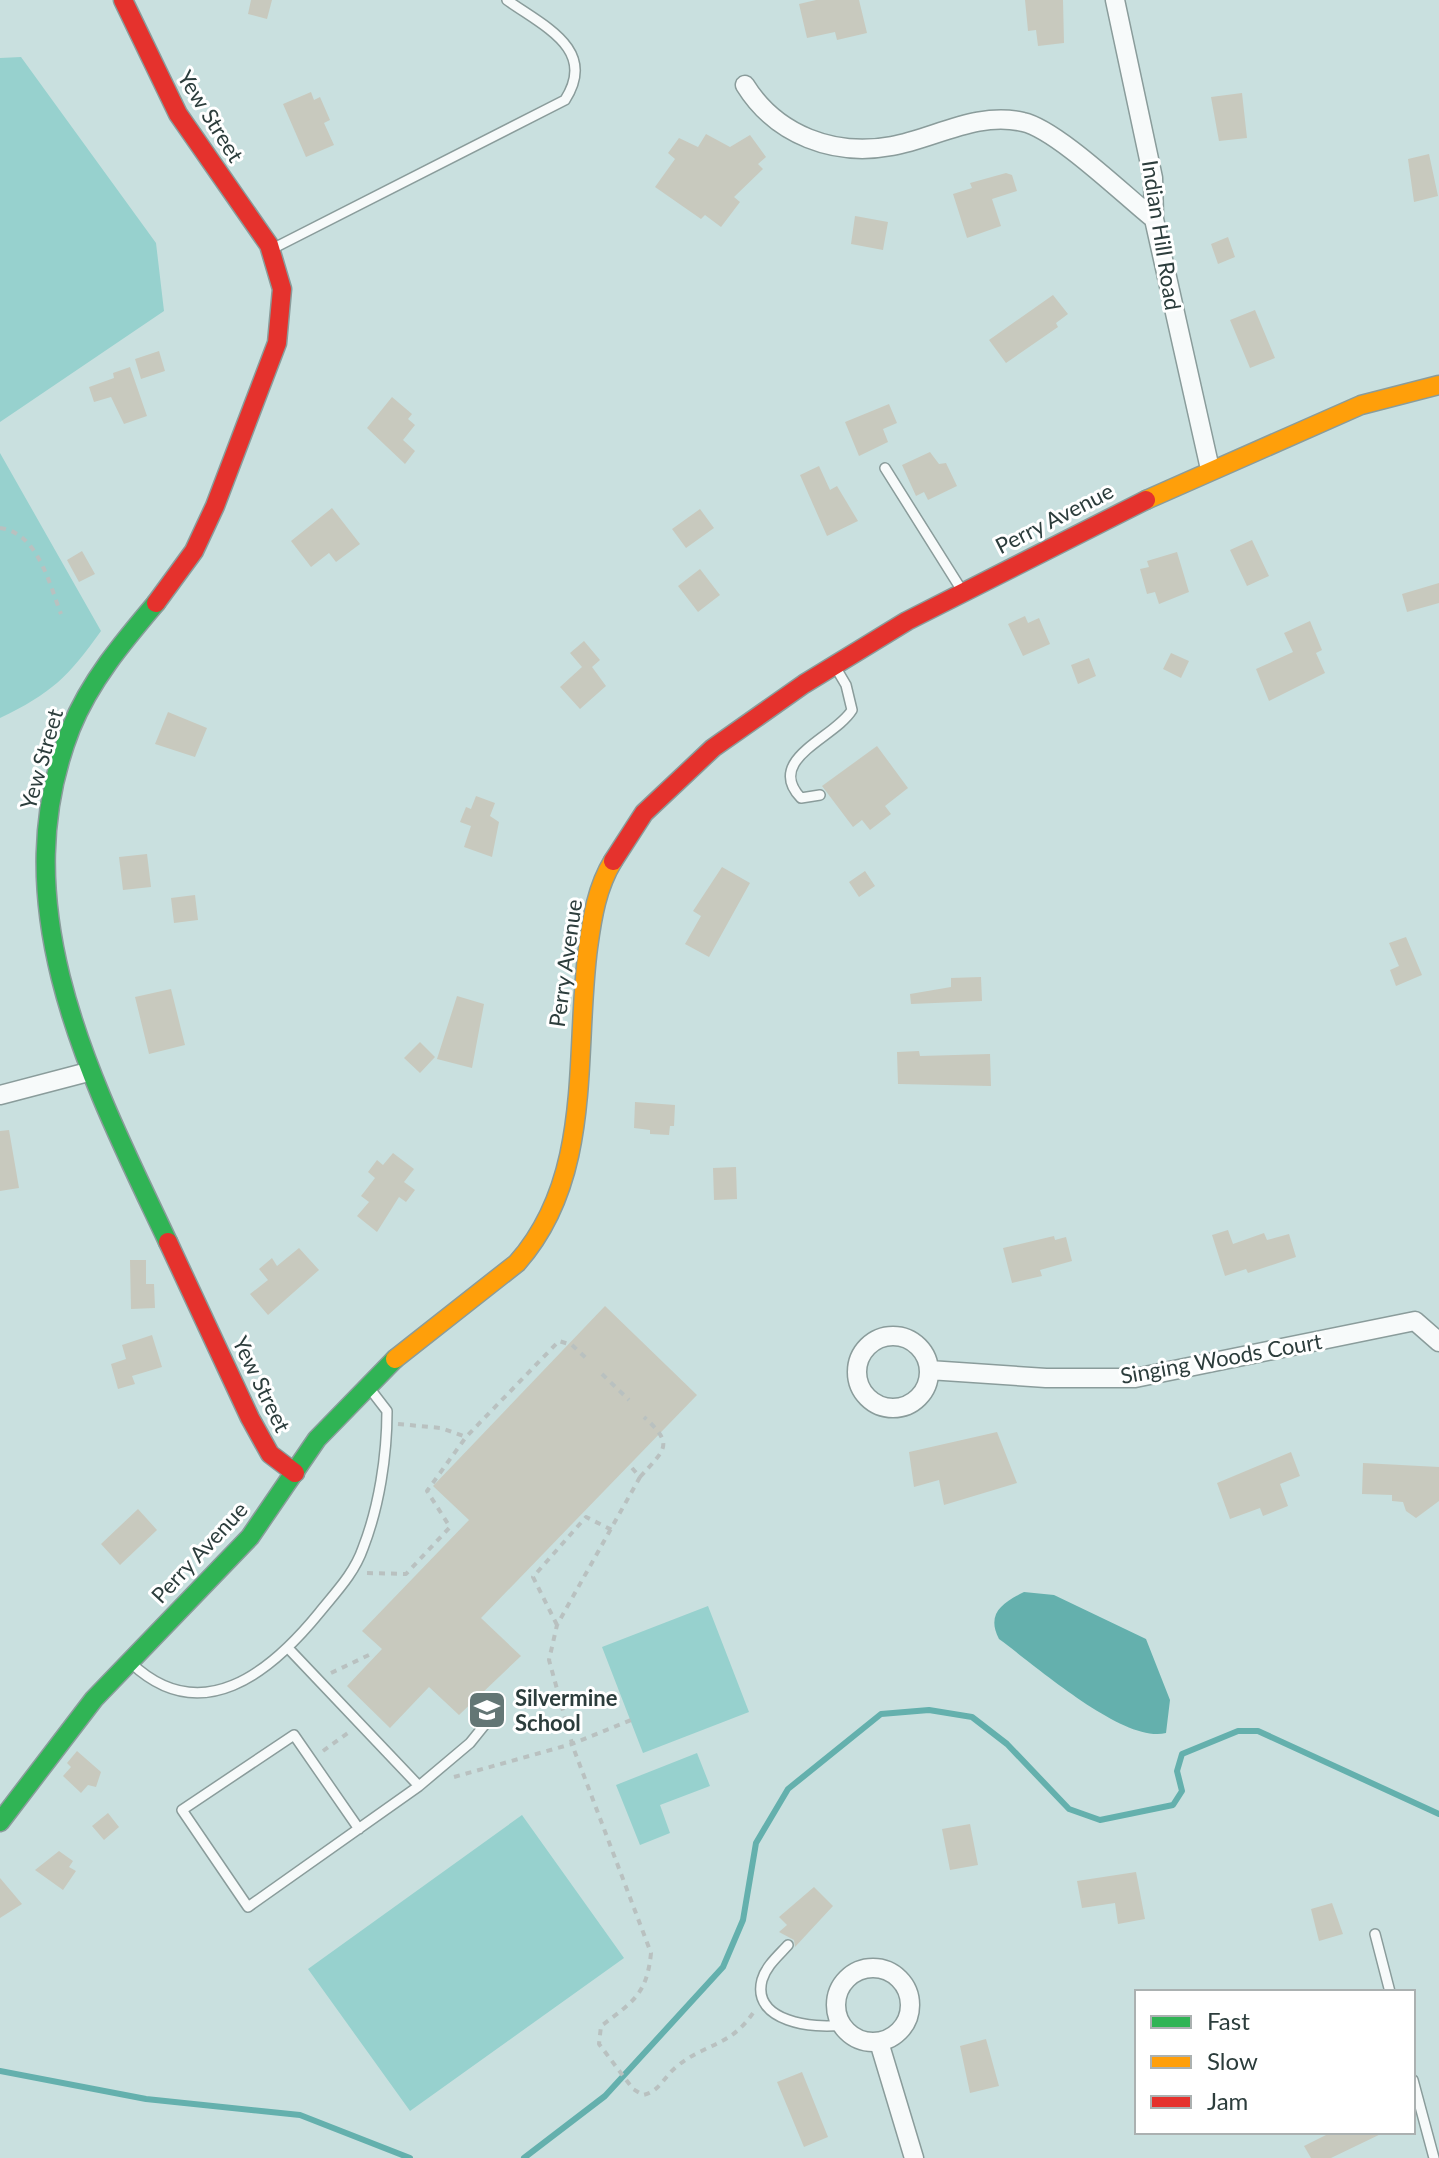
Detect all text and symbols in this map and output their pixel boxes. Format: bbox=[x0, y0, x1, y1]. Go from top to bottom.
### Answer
street label: Yew Street bbox=[172, 65, 250, 167]
street label: Indian Hill Road bbox=[1137, 158, 1187, 312]
street label: Perry Avenue bbox=[990, 477, 1118, 559]
street label: Yew Street bbox=[14, 706, 68, 812]
street label: Perry Avenue bbox=[543, 897, 587, 1029]
street label: Singing Woods Court bbox=[1118, 1327, 1324, 1389]
street label: Yew Street bbox=[227, 1332, 297, 1436]
street label: Perry Avenue bbox=[145, 1496, 253, 1608]
place label: Silvermine School bbox=[515, 1684, 618, 1736]
school or university icon: Silvermine School bbox=[466, 1689, 508, 1731]
legend bbox=[1135, 1990, 1415, 2134]
text: Fast bbox=[1207, 2006, 1250, 2035]
text: Slow bbox=[1207, 2046, 1258, 2075]
text: Jam bbox=[1207, 2086, 1248, 2115]

